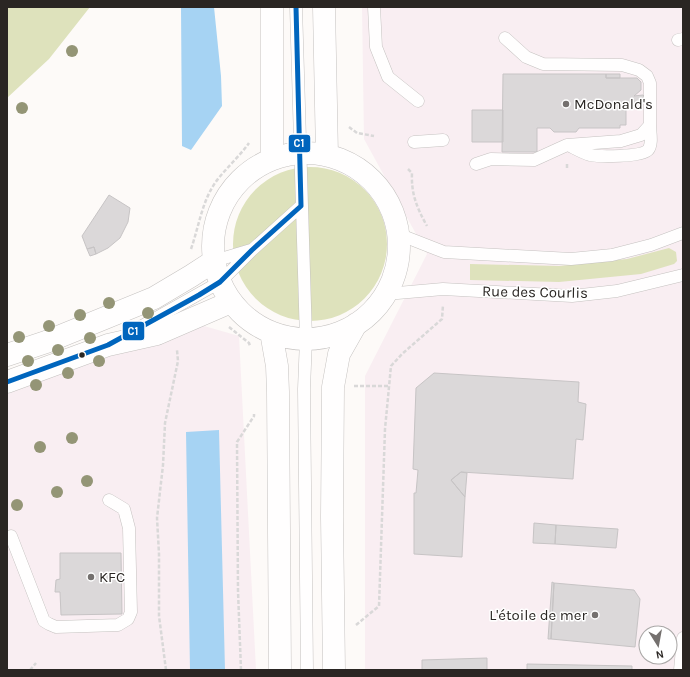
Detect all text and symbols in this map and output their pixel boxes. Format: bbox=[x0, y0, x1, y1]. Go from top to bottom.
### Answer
place label: McDonald's bbox=[574, 95, 653, 113]
marker: McDonald's bbox=[561, 99, 571, 109]
line badge: C1 bbox=[288, 134, 311, 153]
text: C1 bbox=[294, 137, 304, 150]
street label: Rue des Courlis bbox=[482, 282, 588, 302]
line badge: C1 bbox=[122, 321, 145, 341]
text: C1 bbox=[128, 325, 138, 338]
unlabelled marker bbox=[77, 350, 87, 360]
place label: KFC bbox=[99, 568, 125, 586]
marker: KFC bbox=[86, 572, 96, 582]
place label: L'étoile de mer bbox=[489, 606, 588, 624]
marker: L'étoile de mer bbox=[590, 610, 600, 620]
north arrow bbox=[638, 625, 678, 665]
text: N bbox=[655, 647, 665, 661]

